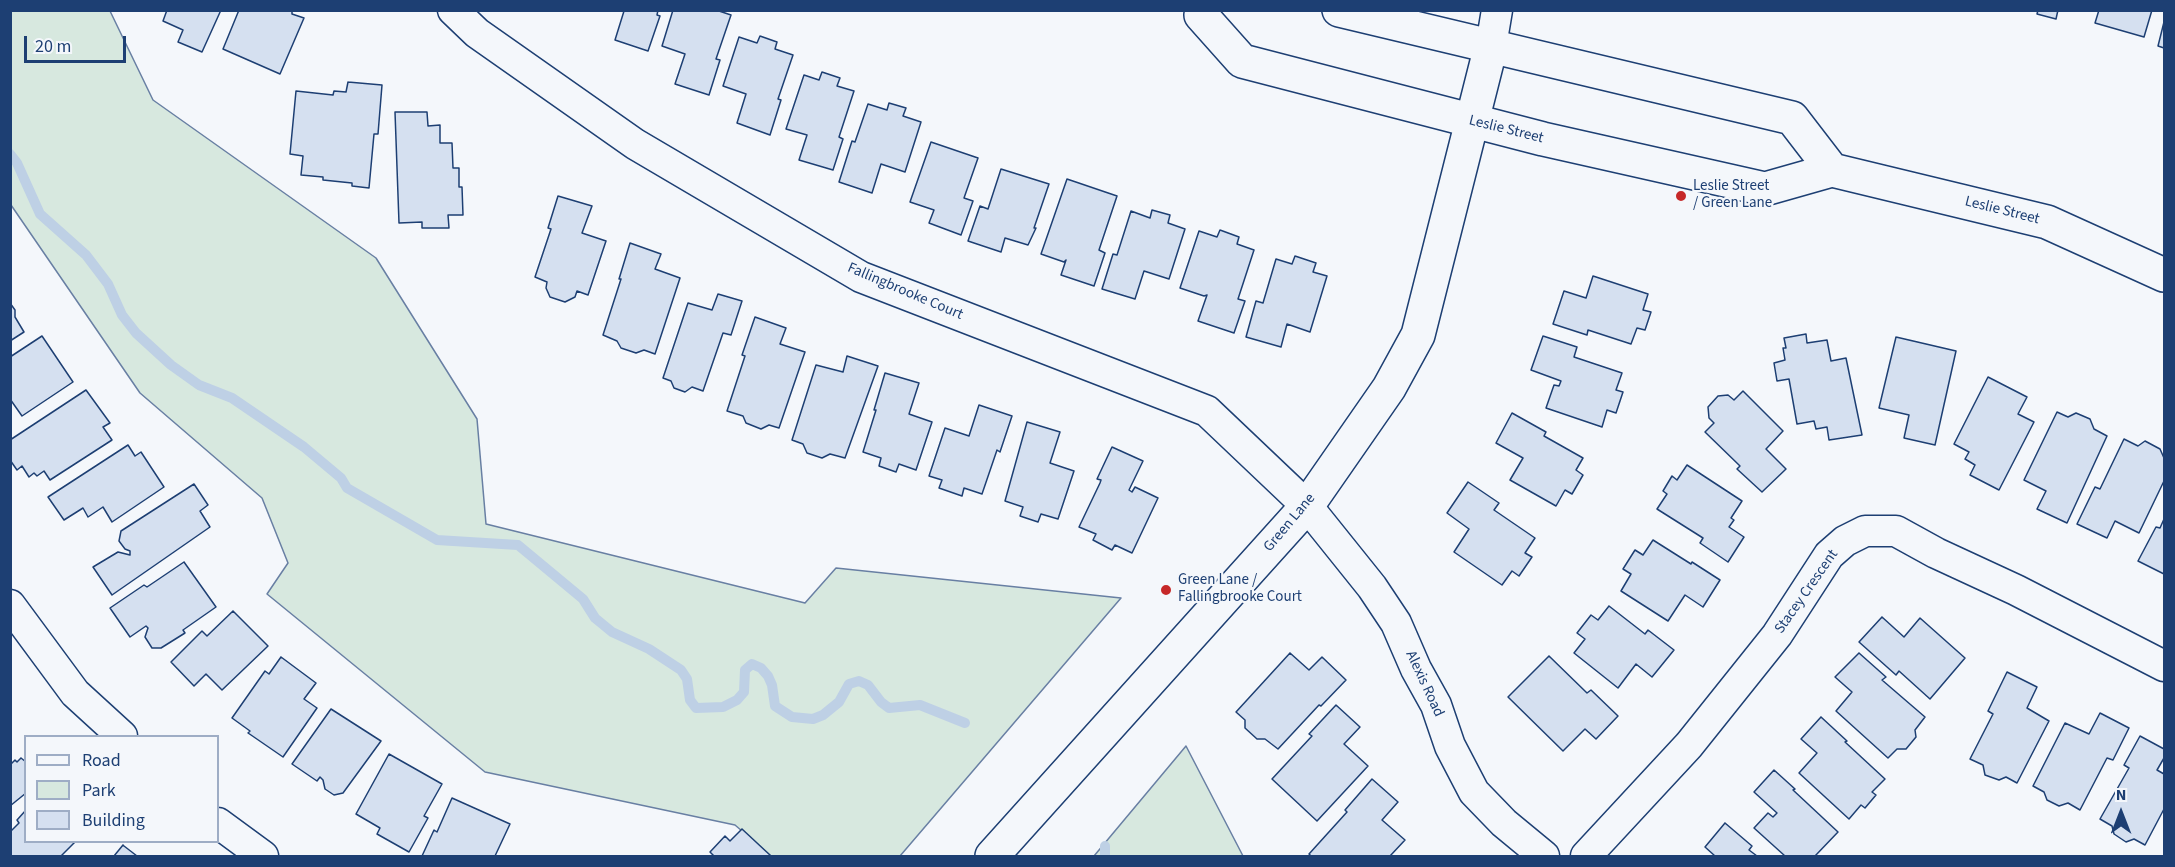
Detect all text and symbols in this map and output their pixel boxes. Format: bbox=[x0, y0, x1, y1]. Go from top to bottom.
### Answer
scale bar bbox=[27, 24, 129, 62]
text: 20 m bbox=[35, 34, 71, 59]
street label: Leslie Street bbox=[1467, 112, 1545, 148]
place label: Leslie Street / Green Lane bbox=[1693, 178, 1772, 213]
marker: Leslie Street / Green Lane bbox=[1674, 189, 1688, 203]
street label: Leslie Street bbox=[1963, 193, 2041, 229]
street label: Fallingbrooke Court bbox=[844, 260, 966, 324]
street label: Green Lane bbox=[1260, 490, 1320, 556]
street label: Stacey Crescent bbox=[1771, 546, 1843, 638]
place label: Green Lane / Fallingbrooke Court bbox=[1178, 572, 1302, 607]
marker: Green Lane / Fallingbrooke Court bbox=[1159, 583, 1173, 597]
street label: Alexis Road bbox=[1401, 648, 1447, 720]
legend bbox=[24, 735, 219, 843]
text: Road bbox=[82, 748, 121, 773]
text: Park bbox=[82, 778, 116, 803]
north arrow bbox=[2091, 783, 2151, 843]
text: N bbox=[2116, 784, 2126, 806]
text: Building bbox=[82, 808, 145, 833]

